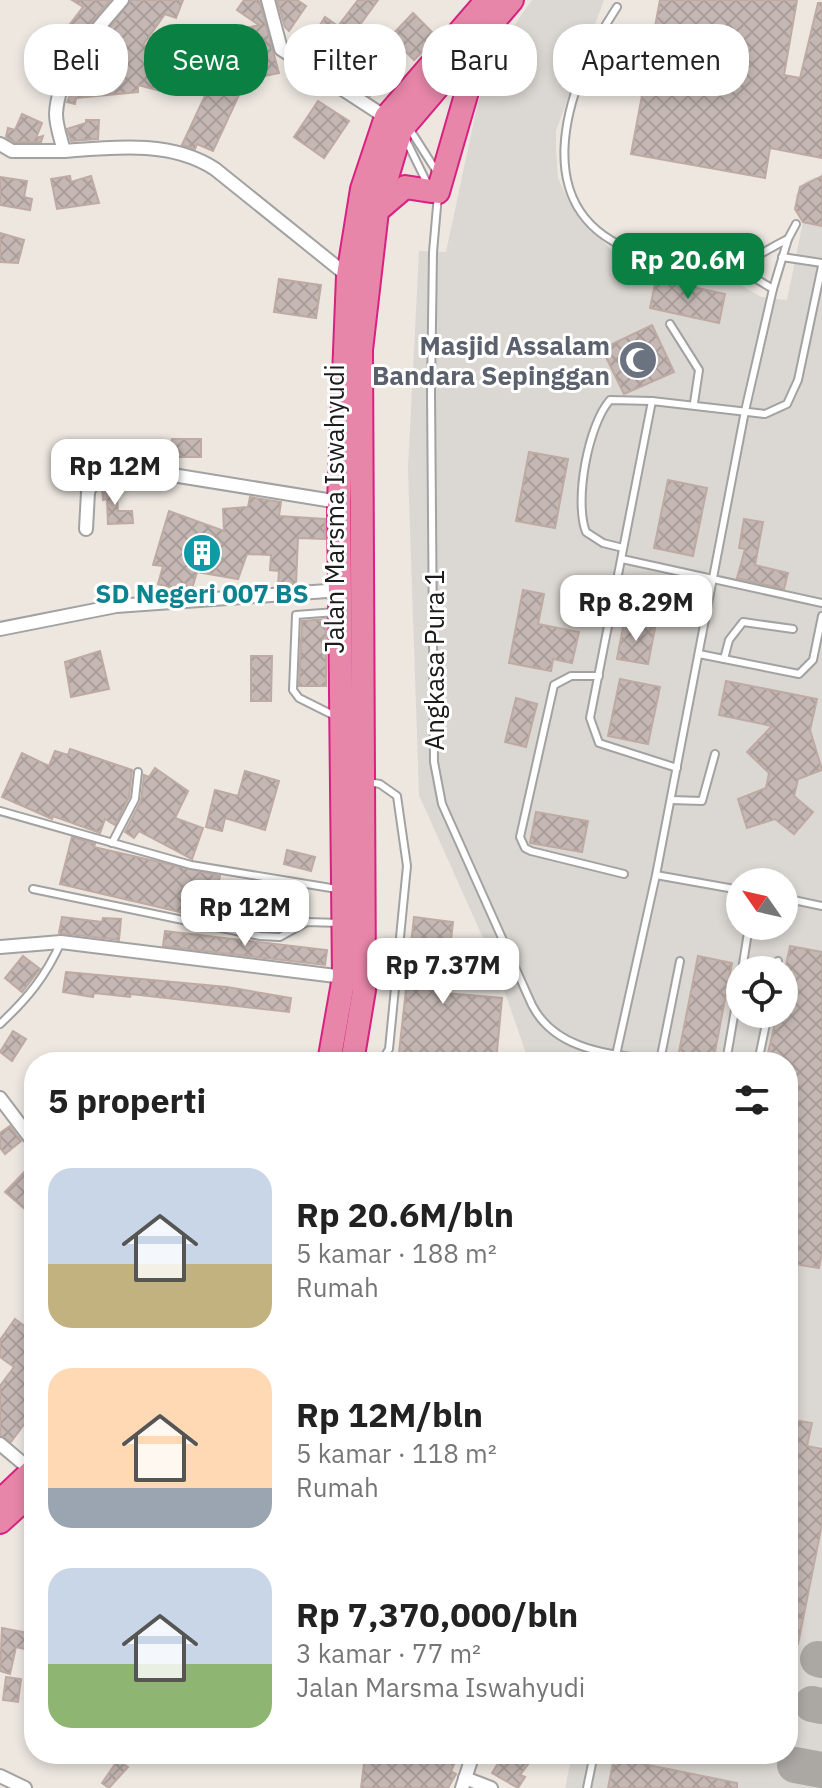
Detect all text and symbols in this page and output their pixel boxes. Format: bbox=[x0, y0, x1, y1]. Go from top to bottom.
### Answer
chip: Beli bbox=[24, 24, 128, 96]
chip: Sewa bbox=[144, 24, 268, 96]
chip: Filter bbox=[284, 24, 406, 96]
chip: Baru bbox=[422, 24, 537, 96]
chip: Apartemen bbox=[553, 24, 749, 96]
pin: Rp 20.6M bbox=[605, 233, 771, 301]
text: Rp 20.6M bbox=[630, 242, 746, 276]
place label: Masjid Assalam Bandara Sepinggan bbox=[372, 328, 610, 392]
mosque icon: Masjid Assalam Bandara Sepinggan bbox=[617, 339, 659, 381]
street label: Jalan Marsma Iswahyudi bbox=[317, 364, 351, 654]
pin: Rp 12M bbox=[50, 439, 180, 507]
text: Rp 12M bbox=[69, 448, 161, 482]
building icon: SD Negeri 007 BS bbox=[181, 532, 223, 574]
street label: Angkasa Pura 1 bbox=[417, 570, 451, 750]
pin: Rp 8.29M bbox=[553, 575, 719, 643]
place label: SD Negeri 007 BS bbox=[95, 576, 309, 610]
text: Rp 8.29M bbox=[578, 584, 694, 618]
north arrow bbox=[726, 868, 798, 940]
map controls bbox=[726, 868, 798, 1028]
pin: Rp 12M bbox=[180, 880, 310, 948]
text: Rp 12M bbox=[199, 889, 291, 923]
pin: Rp 7.37M bbox=[360, 938, 526, 1006]
text: Rp 7.37M bbox=[385, 947, 501, 981]
button: locate bbox=[726, 956, 798, 1028]
text: 5 properti bbox=[48, 1078, 206, 1122]
icon: filters bbox=[730, 1078, 774, 1122]
text: Rp 20.6M/bln bbox=[296, 1192, 514, 1236]
icon: home bbox=[112, 1200, 208, 1296]
text: 5 kamar · 188 m² bbox=[296, 1236, 497, 1270]
text: Rumah bbox=[296, 1270, 379, 1304]
text: Rp 12M/bln bbox=[296, 1392, 483, 1436]
icon: home bbox=[112, 1400, 208, 1496]
text: 5 kamar · 118 m² bbox=[296, 1436, 497, 1470]
text: Rumah bbox=[296, 1470, 379, 1504]
text: Rp 7,370,000/bln bbox=[296, 1592, 578, 1636]
icon: home bbox=[112, 1600, 208, 1696]
text: 3 kamar · 77 m² bbox=[296, 1636, 481, 1670]
text: Jalan Marsma Iswahyudi bbox=[296, 1670, 585, 1704]

